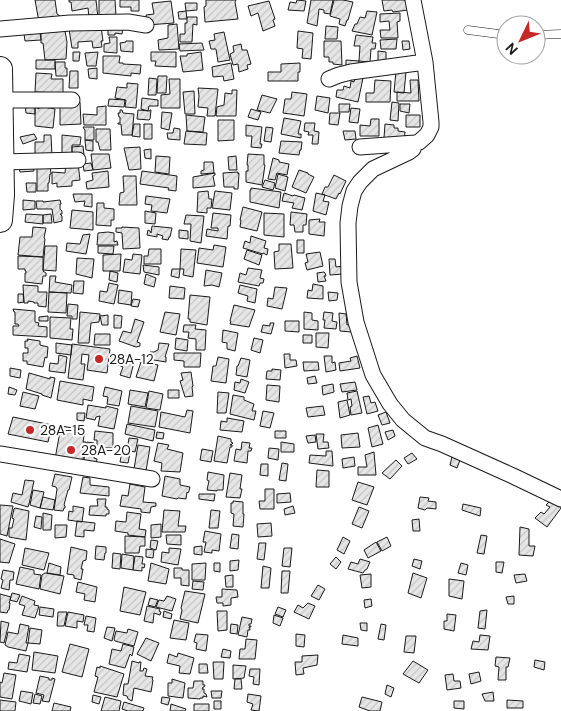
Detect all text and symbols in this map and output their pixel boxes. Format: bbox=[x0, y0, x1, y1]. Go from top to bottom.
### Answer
north arrow bbox=[496, 15, 546, 65]
text: N bbox=[501, 39, 522, 59]
place label: 28A-12 bbox=[109, 350, 154, 368]
marker: 28A-12 bbox=[93, 353, 105, 365]
place label: 28A-15 bbox=[40, 421, 85, 439]
marker: 28A-15 bbox=[24, 424, 36, 436]
place label: 28A-20 bbox=[81, 441, 131, 459]
marker: 28A-20 bbox=[65, 444, 77, 456]

